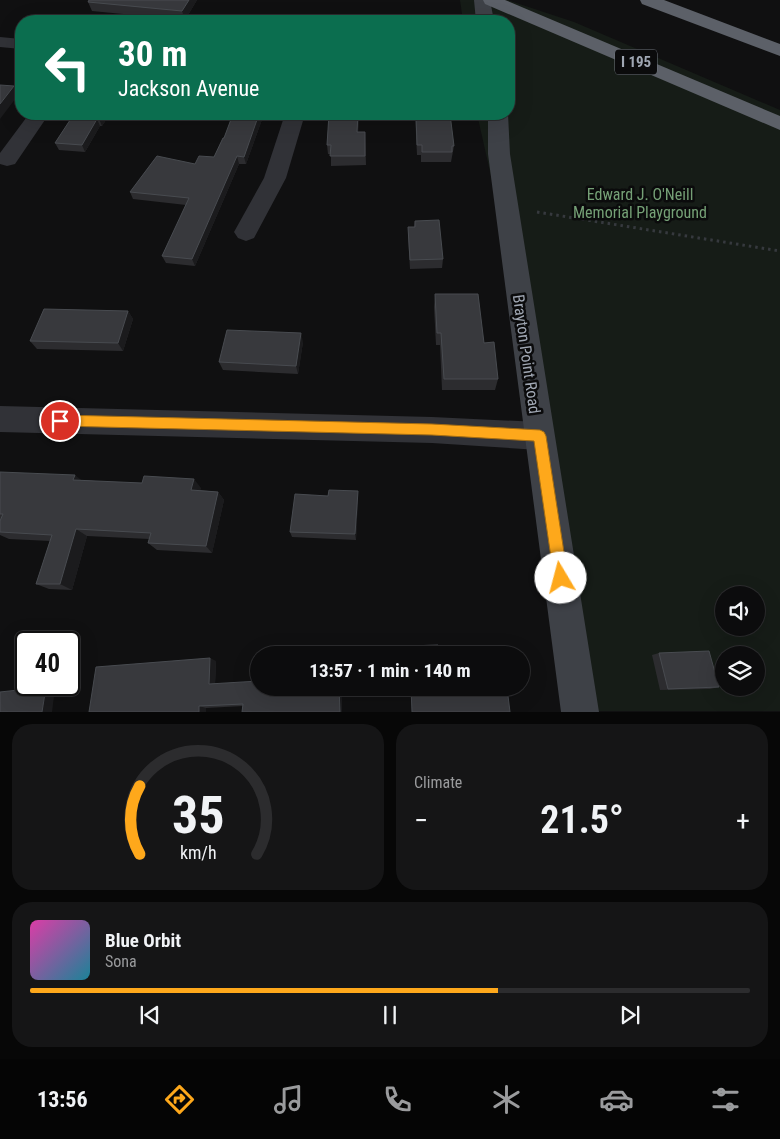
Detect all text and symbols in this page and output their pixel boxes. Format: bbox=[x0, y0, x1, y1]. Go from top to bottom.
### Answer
text: 30 m bbox=[118, 34, 187, 75]
icon: left bbox=[35, 35, 100, 100]
road number: I 195 bbox=[615, 50, 657, 74]
text: Jackson Avenue bbox=[118, 76, 259, 101]
park label: Edward J. O'Neill Memorial Playground bbox=[573, 185, 707, 222]
street label: Brayton Point Road bbox=[509, 293, 544, 415]
pin bbox=[39, 400, 81, 442]
icon: arrive bbox=[46, 407, 74, 435]
position arrow bbox=[534, 551, 586, 603]
map controls bbox=[715, 586, 765, 696]
button: sound bbox=[715, 586, 765, 636]
speed limit sign: 40 bbox=[15, 631, 80, 696]
button: layers bbox=[715, 646, 765, 696]
text: 13:57 · 1 min · 140 m bbox=[309, 659, 471, 682]
text: Climate bbox=[414, 773, 462, 792]
text: 35 bbox=[172, 785, 224, 846]
text: 21.5° bbox=[540, 798, 624, 842]
text: − bbox=[414, 804, 428, 837]
text: + bbox=[736, 804, 750, 837]
text: km/h bbox=[180, 842, 216, 863]
text: Blue Orbit bbox=[105, 929, 181, 952]
text: Sona bbox=[105, 952, 137, 971]
icon: previous bbox=[136, 1001, 164, 1029]
icon: pause bbox=[376, 1001, 404, 1029]
icon: next bbox=[616, 1001, 644, 1029]
icon: directions bbox=[162, 1082, 197, 1117]
icon: music bbox=[271, 1082, 306, 1117]
icon: phone bbox=[380, 1082, 415, 1117]
icon: climate bbox=[489, 1082, 524, 1117]
icon: car bbox=[599, 1082, 634, 1117]
icon: filters bbox=[708, 1082, 743, 1117]
text: 13:56 bbox=[37, 1087, 88, 1112]

